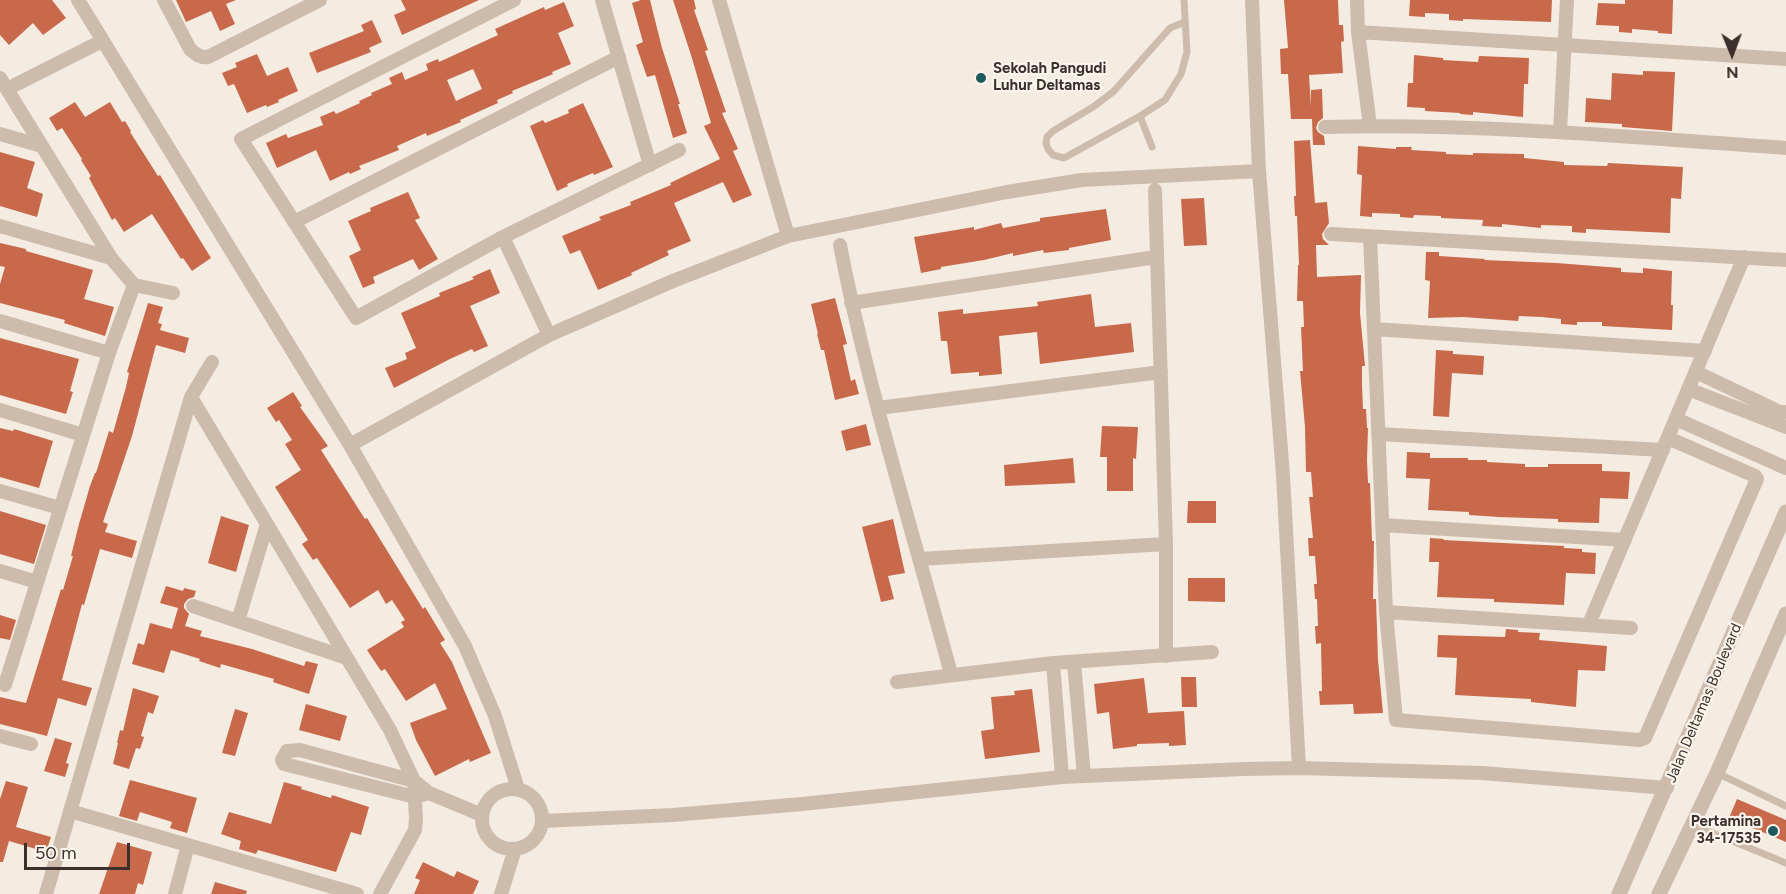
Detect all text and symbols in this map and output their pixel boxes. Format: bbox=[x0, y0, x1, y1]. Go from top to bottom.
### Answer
north arrow bbox=[1702, 24, 1762, 84]
place label: Sekolah Pangudi Luhur Deltamas bbox=[993, 60, 1106, 95]
text: N bbox=[1726, 63, 1739, 82]
marker: Sekolah Pangudi Luhur Deltamas bbox=[974, 71, 988, 85]
street label: Jalan Deltamas Boulevard bbox=[1662, 621, 1746, 785]
place label: Pertamina 34-17535 bbox=[1691, 813, 1761, 848]
marker: Pertamina 34-17535 bbox=[1766, 824, 1780, 838]
scale bar bbox=[27, 831, 134, 869]
text: 50 m bbox=[35, 842, 77, 864]

